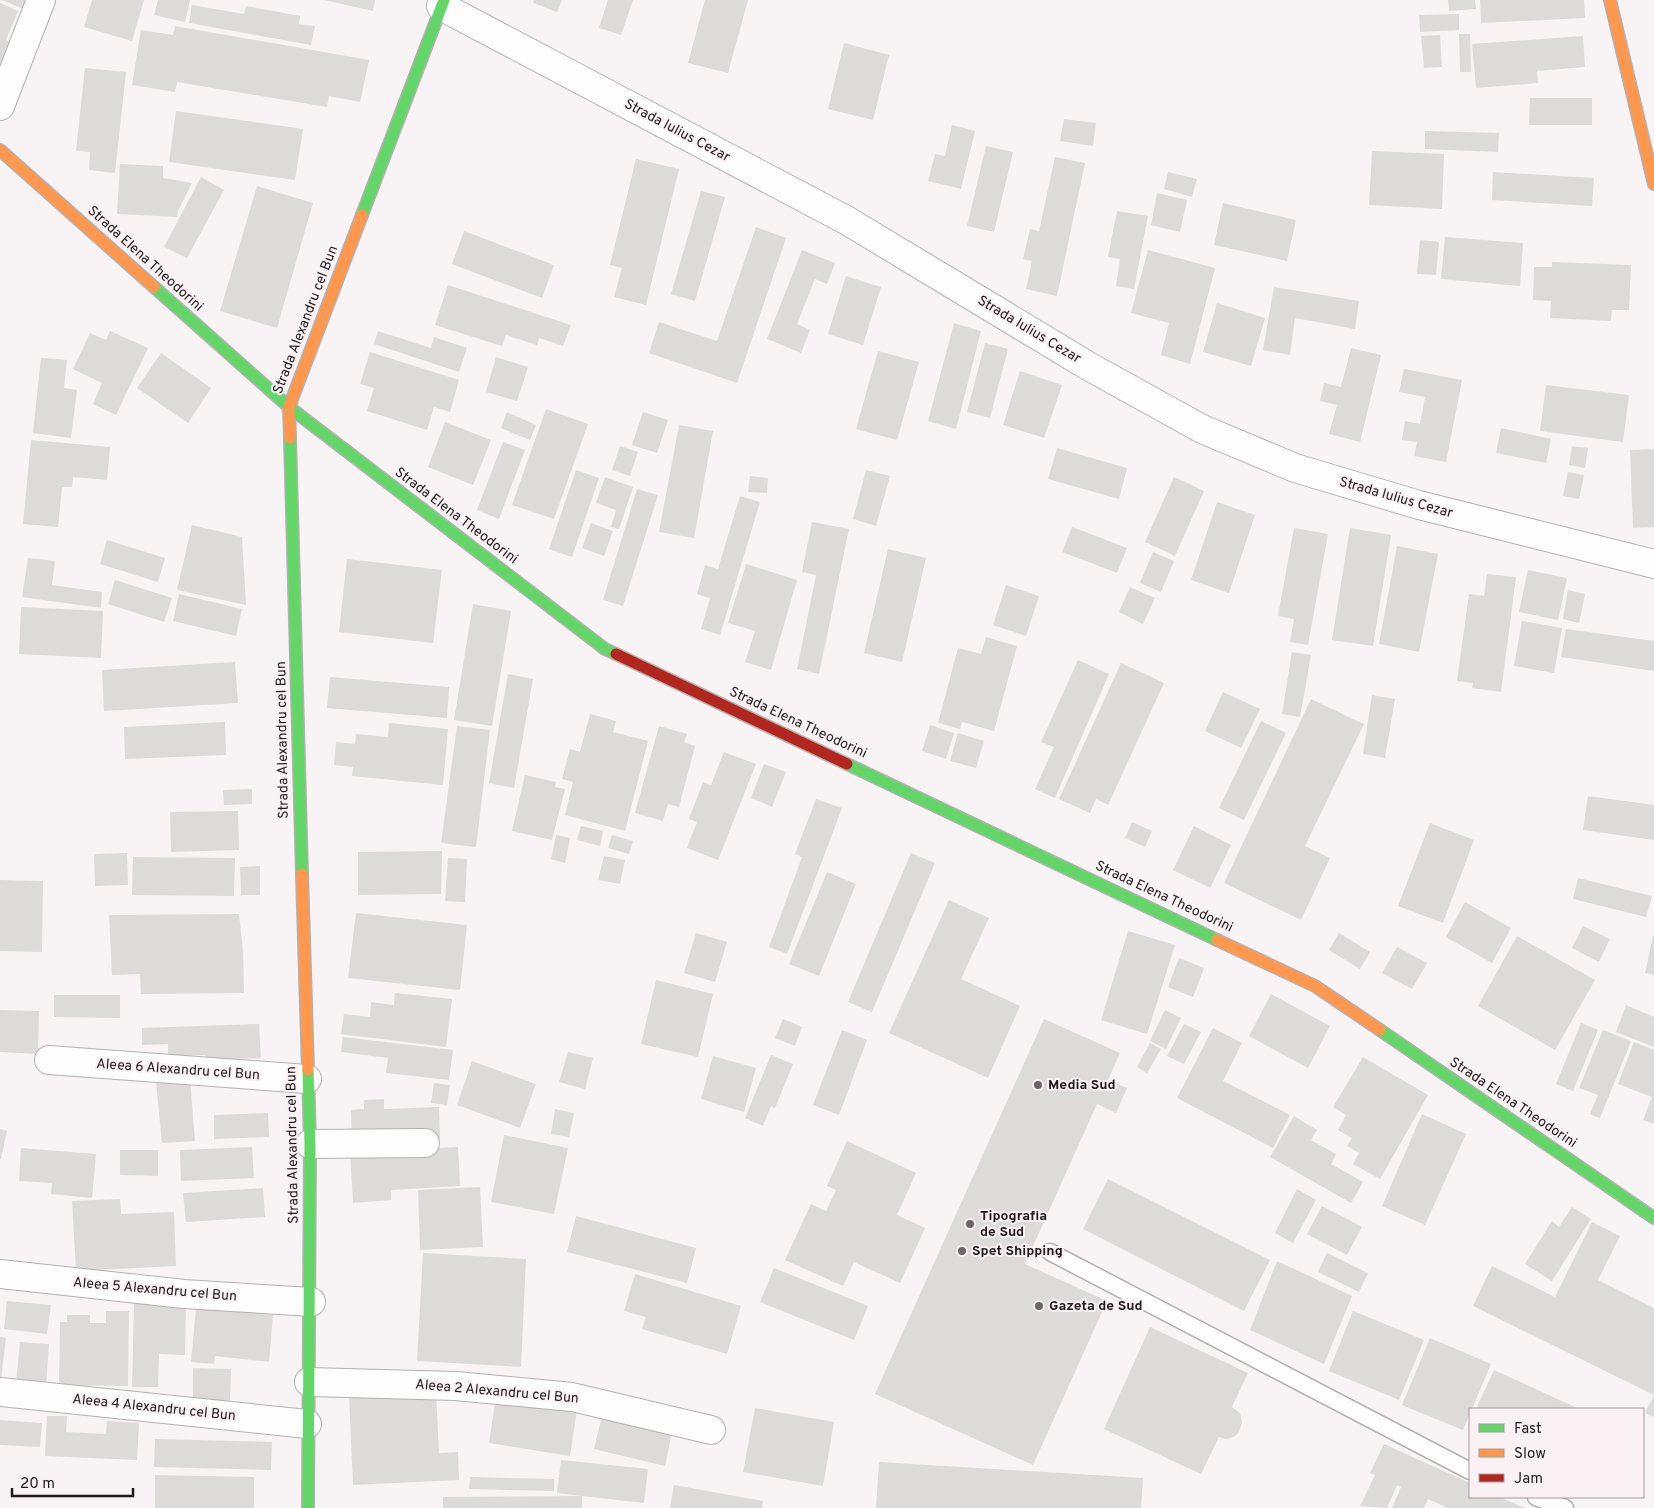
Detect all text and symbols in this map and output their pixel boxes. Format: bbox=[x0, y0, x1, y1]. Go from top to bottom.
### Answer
street label: Strada Iulius Cezar bbox=[621, 96, 733, 166]
street label: Strada Elena Theodorini bbox=[84, 202, 206, 316]
street label: Strada Alexandru cel Bun bbox=[270, 243, 342, 397]
street label: Strada Iulius Cezar bbox=[974, 292, 1084, 368]
street label: Strada Elena Theodorini bbox=[391, 464, 521, 568]
street label: Strada Iulius Cezar bbox=[1337, 474, 1455, 523]
street label: Strada Alexandru cel Bun bbox=[273, 661, 293, 819]
street label: Strada Elena Theodorini bbox=[726, 684, 870, 762]
street label: Strada Elena Theodorini bbox=[1092, 858, 1236, 936]
street label: Strada Elena Theodorini bbox=[1446, 1054, 1580, 1152]
street label: Aleea 6 Alexandru cel Bun bbox=[96, 1056, 260, 1084]
street label: Strada Alexandru cel Bun bbox=[283, 1066, 303, 1224]
place label: Media Sud bbox=[1048, 1077, 1116, 1094]
marker: Media Sud bbox=[1032, 1079, 1044, 1091]
place label: Tipografia de Sud bbox=[980, 1208, 1047, 1241]
marker: Tipografia de Sud bbox=[964, 1218, 976, 1230]
place label: Spet Shipping bbox=[972, 1243, 1063, 1260]
marker: Spet Shipping bbox=[956, 1245, 968, 1257]
street label: Aleea 5 Alexandru cel Bun bbox=[72, 1274, 238, 1306]
place label: Gazeta de Sud bbox=[1049, 1298, 1142, 1315]
marker: Gazeta de Sud bbox=[1033, 1300, 1045, 1312]
street label: Aleea 2 Alexandru cel Bun bbox=[414, 1376, 580, 1408]
street label: Aleea 4 Alexandru cel Bun bbox=[71, 1391, 237, 1425]
legend bbox=[1469, 1408, 1644, 1498]
text: Fast bbox=[1514, 1420, 1542, 1439]
text: Slow bbox=[1514, 1445, 1546, 1464]
scale bar bbox=[12, 1466, 134, 1498]
text: Jam bbox=[1514, 1470, 1543, 1489]
text: 20 m bbox=[20, 1475, 55, 1494]

